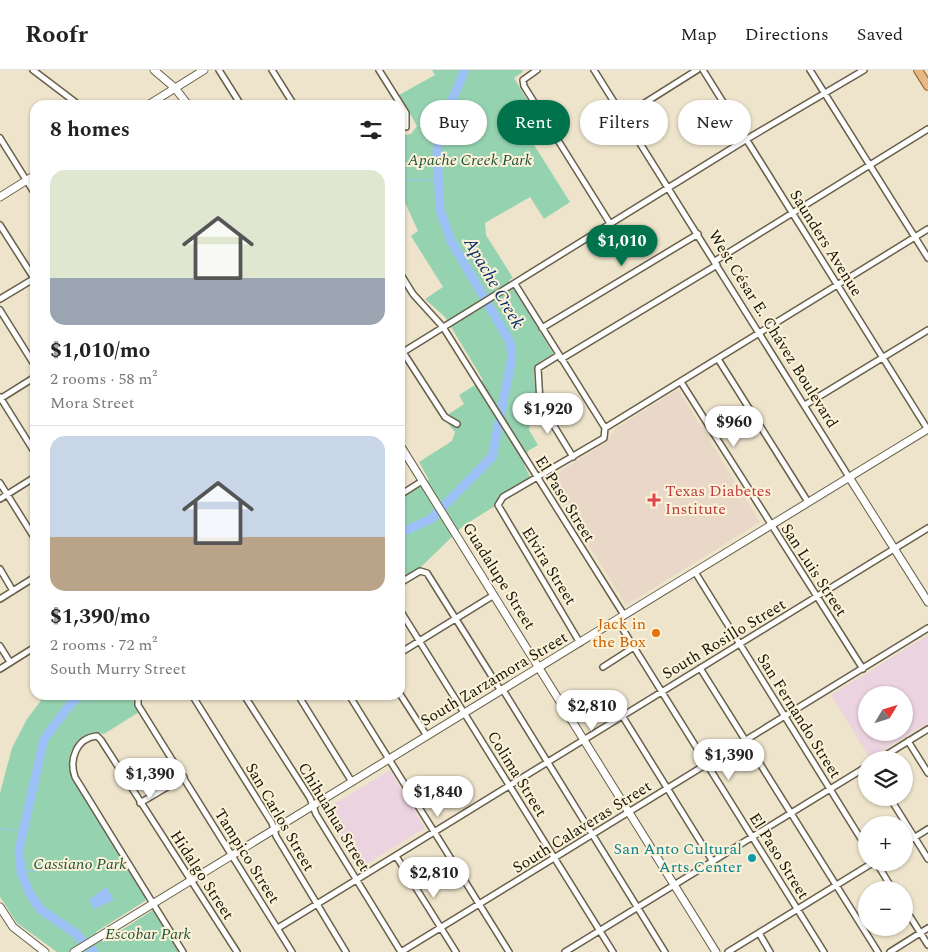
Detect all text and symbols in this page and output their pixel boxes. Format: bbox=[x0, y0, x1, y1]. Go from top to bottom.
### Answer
text: Roofr bbox=[25, 17, 88, 53]
text: Map bbox=[681, 21, 717, 48]
text: Directions bbox=[745, 21, 829, 48]
text: Saved bbox=[857, 21, 903, 48]
chip: Buy bbox=[420, 100, 487, 145]
chip: Rent bbox=[497, 100, 570, 145]
chip: Filters bbox=[580, 100, 668, 145]
chip: New bbox=[678, 100, 751, 145]
text: 8 homes bbox=[50, 114, 130, 146]
icon: filters bbox=[357, 116, 385, 144]
park label: Apache Creek Park bbox=[407, 148, 533, 172]
street label: Saunders Avenue bbox=[784, 185, 868, 301]
icon: home bbox=[173, 203, 263, 293]
pin: $1,010 bbox=[581, 224, 663, 267]
street label: West César E. Chávez Boulevard bbox=[702, 225, 844, 433]
text: $1,010 bbox=[597, 229, 647, 253]
water label: Apache Creek bbox=[456, 231, 531, 334]
text: $1,010/mo bbox=[50, 335, 150, 367]
text: 2 rooms · 58 m² bbox=[50, 367, 157, 391]
text: Mora Street bbox=[50, 391, 134, 415]
pin: $1,920 bbox=[507, 392, 589, 435]
text: $1,920 bbox=[523, 397, 573, 421]
pin: $960 bbox=[704, 406, 764, 448]
text: $960 bbox=[716, 410, 752, 434]
street label: El Paso Street bbox=[529, 451, 601, 547]
icon: home bbox=[173, 468, 263, 558]
place label: Texas Diabetes Institute bbox=[665, 479, 772, 521]
marker: Texas Diabetes Institute bbox=[647, 493, 661, 507]
street label: Guadalupe Street bbox=[456, 518, 542, 635]
street label: San Luis Street bbox=[775, 519, 853, 622]
street label: Elvira Street bbox=[515, 522, 583, 610]
street label: South Rosillo Street bbox=[658, 592, 791, 685]
text: $1,390/mo bbox=[50, 601, 150, 633]
place label: Jack in the Box bbox=[592, 612, 646, 654]
street label: South Zarzamora Street bbox=[416, 625, 573, 733]
marker: Jack in the Box bbox=[650, 627, 662, 639]
text: 2 rooms · 72 m² bbox=[50, 633, 157, 657]
street label: San Fernando Street bbox=[751, 649, 847, 783]
text: South Murry Street bbox=[50, 657, 186, 681]
north arrow bbox=[858, 686, 912, 741]
map controls bbox=[858, 686, 913, 936]
pin: $2,810 bbox=[551, 690, 633, 732]
text: $2,810 bbox=[567, 694, 617, 718]
street label: Colima Street bbox=[481, 726, 553, 822]
pin: $1,390 bbox=[688, 738, 770, 781]
text: $1,390 bbox=[704, 743, 754, 767]
button: layers bbox=[858, 751, 913, 806]
pin: $1,390 bbox=[109, 758, 191, 800]
street label: San Carlos Street bbox=[239, 758, 321, 876]
street label: Chihuahua Street bbox=[292, 758, 376, 877]
text: $1,390 bbox=[125, 762, 175, 786]
street label: South Calaveras Street bbox=[508, 774, 656, 880]
pin: $1,840 bbox=[397, 776, 479, 818]
text: $1,840 bbox=[413, 780, 463, 804]
street label: Tampico Street bbox=[208, 804, 286, 908]
street label: El Paso Street bbox=[743, 808, 815, 904]
button: + bbox=[858, 816, 913, 871]
street label: Hidalgo Street bbox=[164, 825, 240, 925]
place label: San Anto Cultural Arts Center bbox=[614, 837, 742, 879]
park label: Cassiano Park bbox=[33, 852, 127, 876]
marker: San Anto Cultural Arts Center bbox=[746, 852, 758, 864]
pin: $2,810 bbox=[393, 856, 475, 899]
text: $2,810 bbox=[409, 861, 459, 885]
button: − bbox=[858, 881, 913, 936]
park label: Escobar Park bbox=[105, 922, 192, 946]

